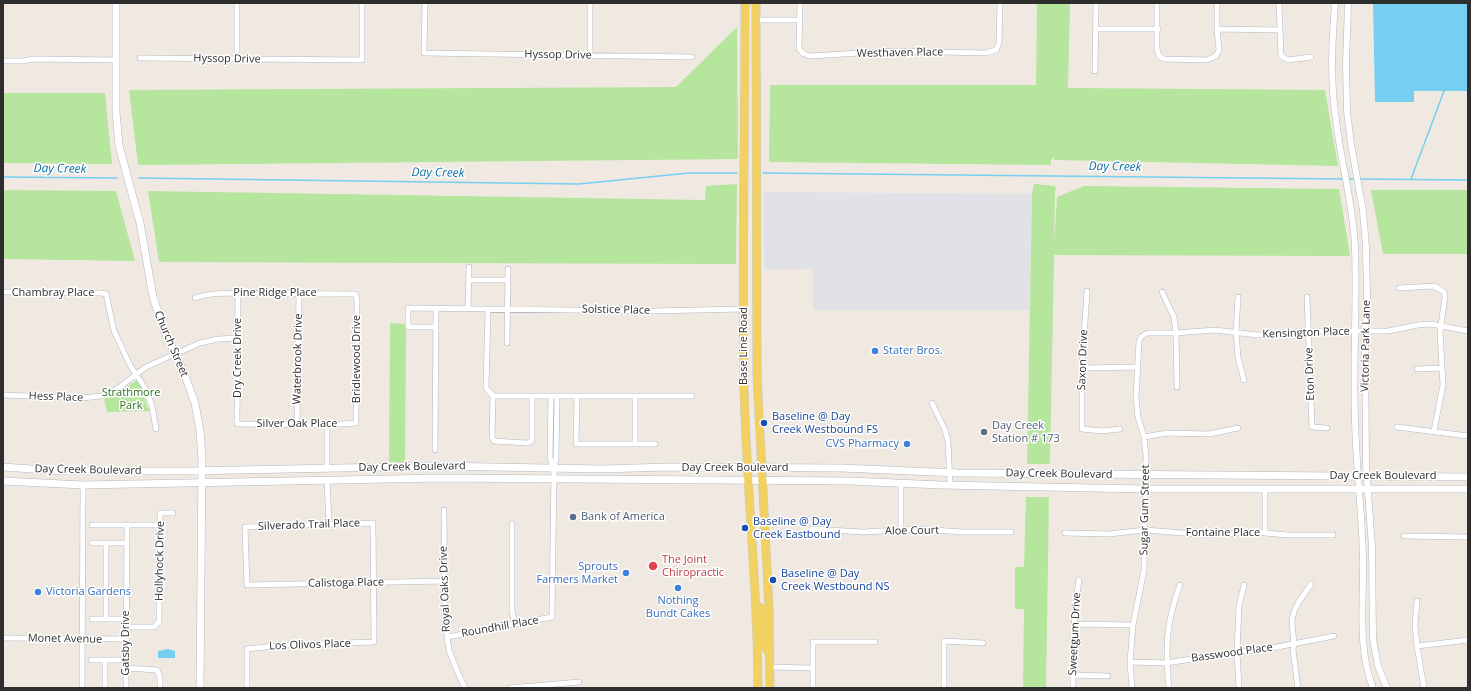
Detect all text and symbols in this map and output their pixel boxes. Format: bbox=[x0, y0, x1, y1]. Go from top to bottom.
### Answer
street label: Westhaven Place bbox=[857, 46, 943, 60]
street label: Hyssop Drive bbox=[524, 48, 592, 62]
street label: Hyssop Drive bbox=[193, 52, 261, 66]
water label: Day Creek bbox=[1088, 159, 1142, 175]
water label: Day Creek bbox=[33, 161, 87, 177]
water label: Day Creek bbox=[411, 165, 465, 181]
street label: Chambray Place bbox=[12, 286, 94, 300]
street label: Pine Ridge Place bbox=[233, 286, 317, 300]
street label: Victoria Park Lane bbox=[1359, 300, 1373, 392]
street label: Solstice Place bbox=[582, 303, 650, 317]
street label: Base Line Road bbox=[737, 307, 751, 385]
street label: Church Street bbox=[151, 309, 191, 379]
street label: Waterbrook Drive bbox=[291, 313, 305, 405]
street label: Bridlewood Drive bbox=[350, 315, 364, 403]
street label: Dry Creek Drive bbox=[231, 318, 245, 398]
street label: Kensington Place bbox=[1262, 325, 1350, 341]
street label: Saxon Drive bbox=[1075, 329, 1091, 391]
place label: Stater Bros. bbox=[883, 344, 943, 358]
marker: Stater Bros. bbox=[870, 346, 880, 356]
street label: Eton Drive bbox=[1302, 347, 1318, 401]
park label: Strathmore Park bbox=[102, 386, 160, 412]
street label: Hess Place bbox=[28, 389, 84, 405]
place label: Baseline @ Day Creek Westbound FS bbox=[772, 410, 878, 436]
street label: Silver Oak Place bbox=[257, 417, 337, 431]
marker: Baseline @ Day Creek Westbound FS bbox=[759, 418, 769, 428]
place label: Day Creek Station # 173 bbox=[992, 419, 1060, 445]
marker: Day Creek Station # 173 bbox=[979, 427, 989, 437]
place label: CVS Pharmacy bbox=[826, 437, 899, 451]
marker: CVS Pharmacy bbox=[902, 439, 912, 449]
street label: Day Creek Boulevard bbox=[358, 459, 466, 475]
street label: Day Creek Boulevard bbox=[681, 461, 789, 475]
street label: Day Creek Boulevard bbox=[34, 462, 142, 478]
street label: Sugar Gum Street bbox=[1138, 465, 1152, 555]
street label: Day Creek Boulevard bbox=[1005, 466, 1113, 482]
street label: Day Creek Boulevard bbox=[1329, 469, 1437, 483]
place label: Bank of America bbox=[581, 510, 665, 524]
marker: Bank of America bbox=[568, 512, 578, 522]
place label: Baseline @ Day Creek Eastbound bbox=[753, 515, 840, 541]
street label: Silverado Trail Place bbox=[258, 517, 360, 533]
street label: Hollyhock Drive bbox=[153, 521, 167, 601]
marker: Baseline @ Day Creek Eastbound bbox=[740, 523, 750, 533]
street label: Aloe Court bbox=[885, 524, 939, 538]
street label: Fontaine Place bbox=[1186, 526, 1260, 540]
street label: Royal Oaks Drive bbox=[437, 546, 453, 632]
place label: The Joint Chiropractic bbox=[662, 553, 724, 579]
place label: Sprouts Farmers Market bbox=[536, 560, 618, 586]
marker: The Joint Chiropractic bbox=[647, 560, 659, 572]
place label: Baseline @ Day Creek Westbound NS bbox=[781, 567, 890, 593]
marker: Sprouts Farmers Market bbox=[621, 568, 631, 578]
marker: Baseline @ Day Creek Westbound NS bbox=[768, 575, 778, 585]
street label: Calistoga Place bbox=[308, 576, 384, 590]
marker: Nothing Bundt Cakes bbox=[673, 583, 683, 593]
place label: Victoria Gardens bbox=[46, 585, 131, 599]
marker: Victoria Gardens bbox=[33, 587, 43, 597]
street label: Sweetgum Drive bbox=[1066, 592, 1084, 676]
place label: Nothing Bundt Cakes bbox=[646, 594, 710, 620]
street label: Gatsby Drive bbox=[119, 610, 133, 676]
street label: Roundhill Place bbox=[460, 614, 540, 640]
street label: Monet Avenue bbox=[28, 632, 102, 646]
street label: Los Olivos Place bbox=[269, 637, 351, 653]
street label: Basswood Place bbox=[1190, 641, 1274, 665]

